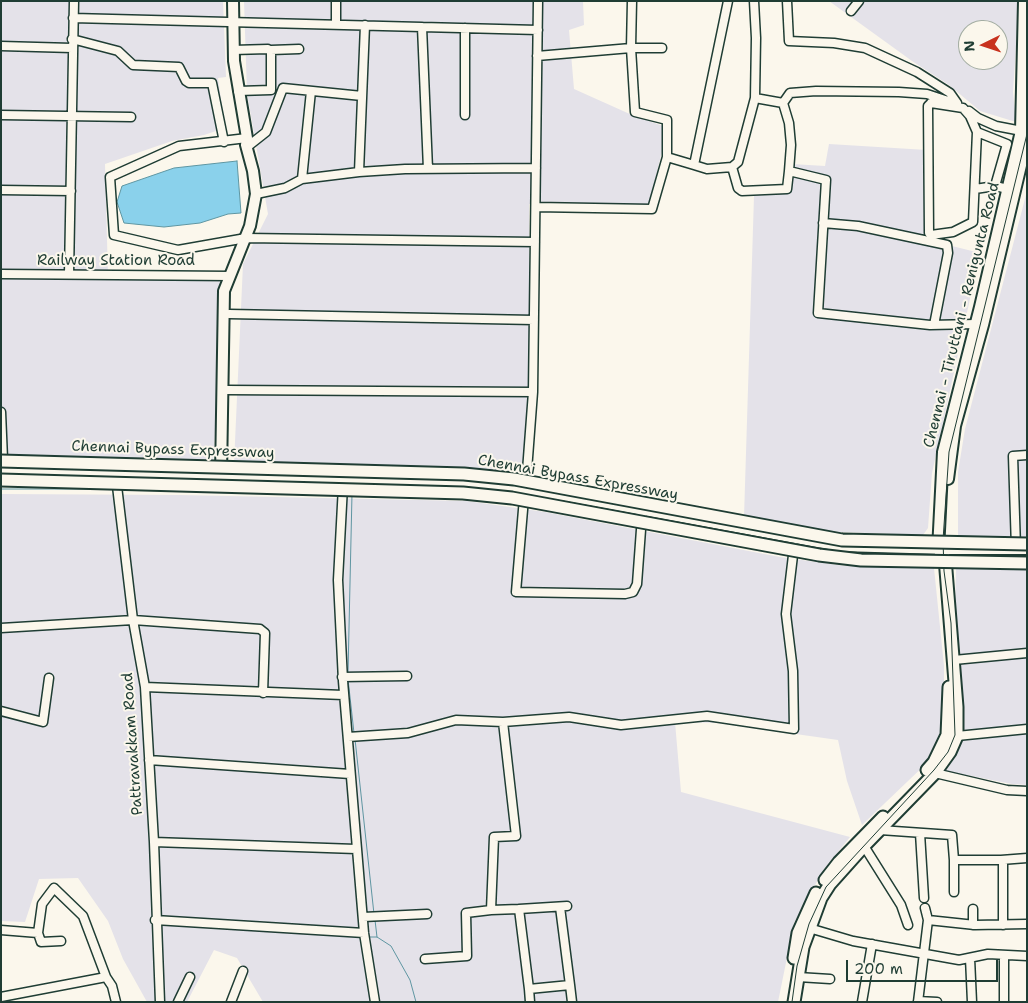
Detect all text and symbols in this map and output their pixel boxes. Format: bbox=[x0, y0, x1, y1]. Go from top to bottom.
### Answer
north arrow bbox=[958, 20, 1008, 70]
text: N bbox=[960, 40, 978, 52]
street label: Chennai - Tiruttani - Renigunta Road bbox=[920, 180, 1004, 450]
street label: Railway Station Road bbox=[37, 252, 195, 270]
street label: Chennai Bypass Expressway bbox=[71, 437, 275, 463]
street label: Chennai Bypass Expressway bbox=[476, 452, 680, 504]
street label: Pattravakkam Road bbox=[119, 672, 147, 816]
scale bar bbox=[848, 950, 1000, 982]
text: 200 m bbox=[854, 959, 903, 979]

